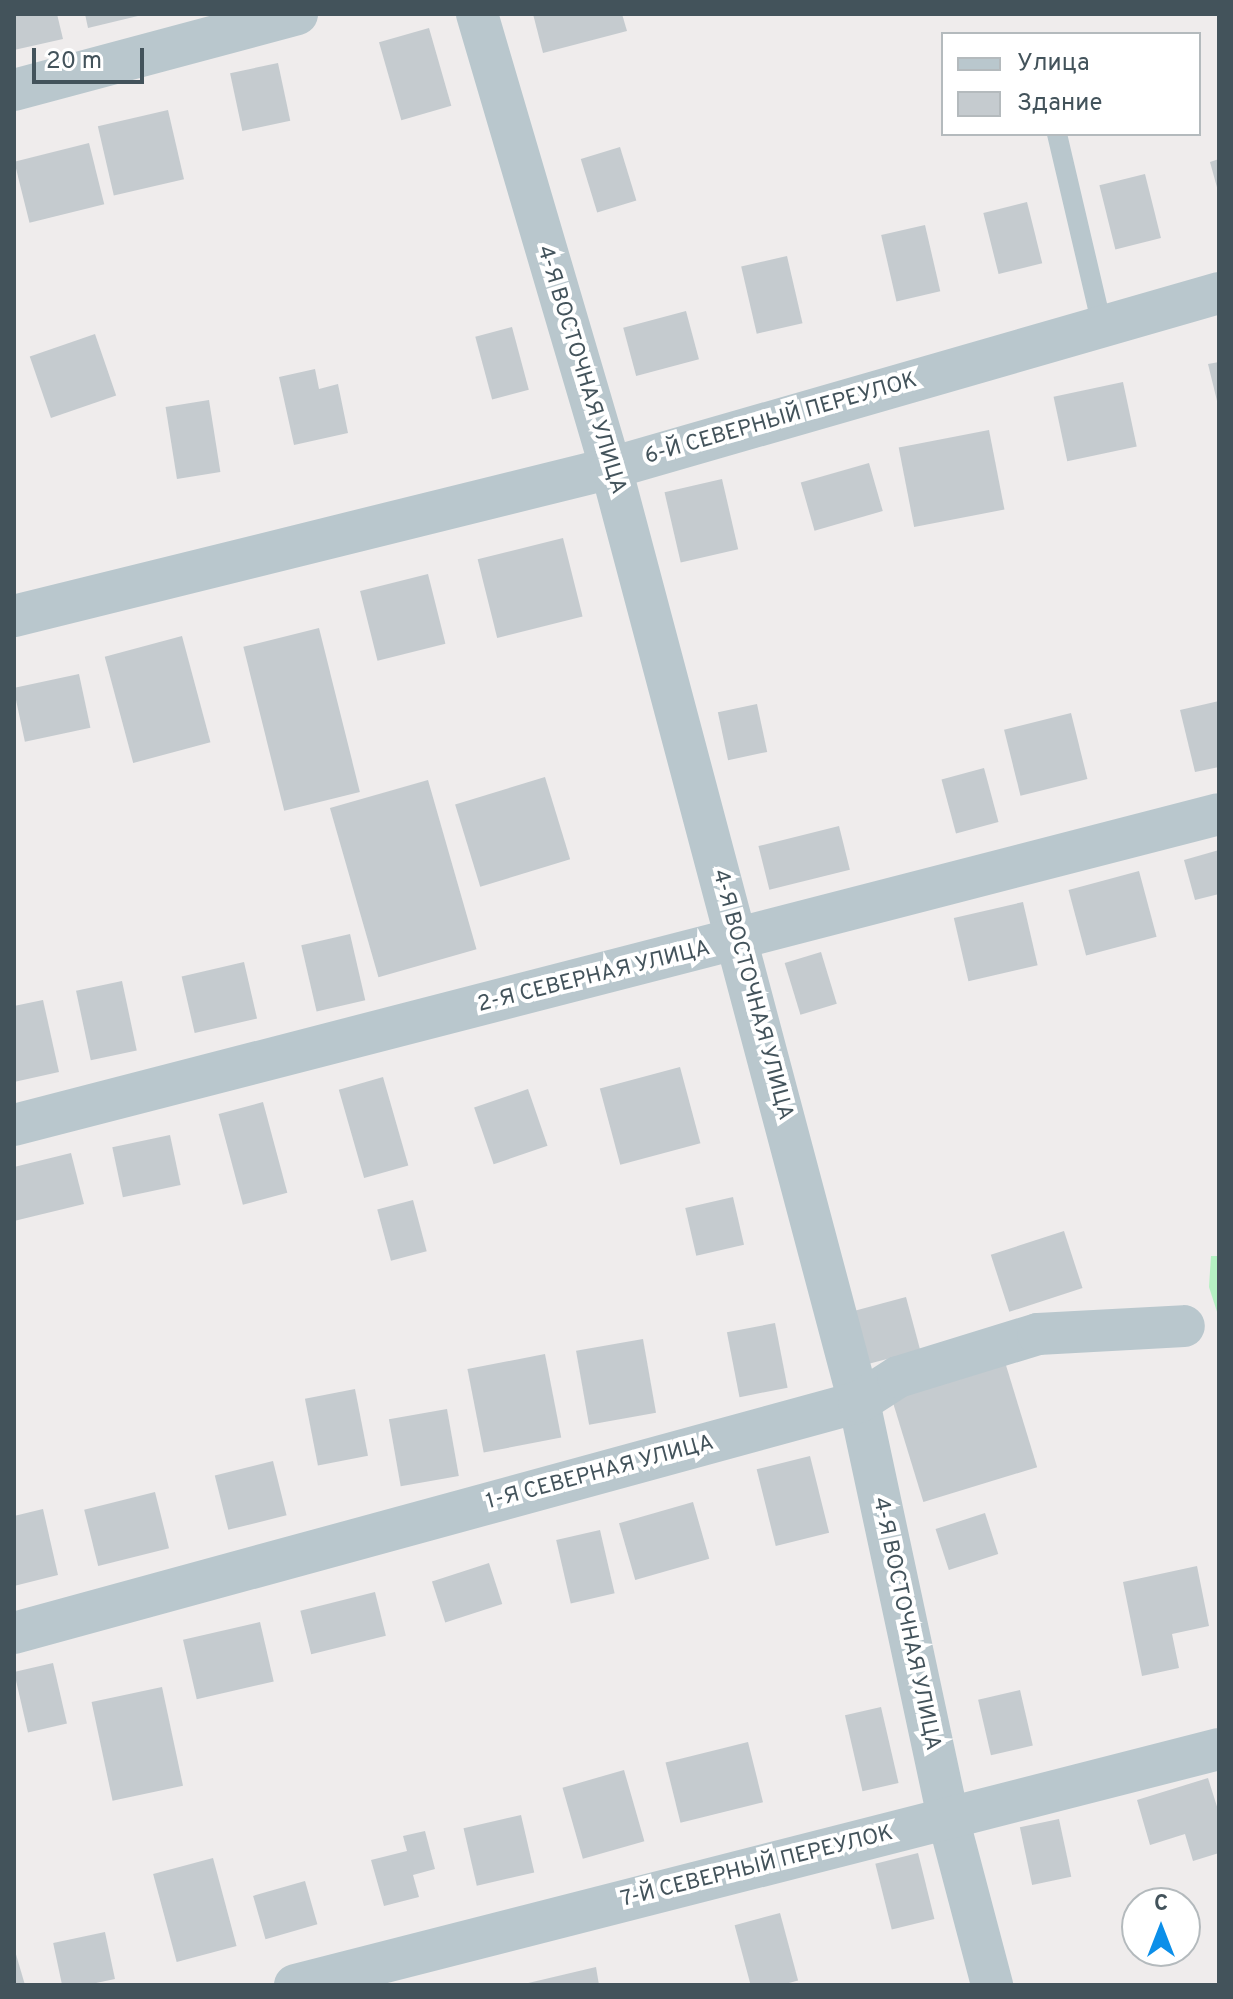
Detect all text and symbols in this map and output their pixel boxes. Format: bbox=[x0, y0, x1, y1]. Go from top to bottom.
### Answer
scale bar bbox=[36, 32, 148, 82]
legend bbox=[941, 32, 1201, 136]
text: 20 m bbox=[46, 47, 102, 77]
text: Улица bbox=[1017, 49, 1090, 79]
text: Здание bbox=[1017, 89, 1103, 119]
street label: 4-Я ВОСТОЧНАЯ УЛИЦА bbox=[531, 243, 631, 497]
street label: 6-Й СЕВЕРНЫЙ ПЕРЕУЛОК bbox=[642, 367, 920, 471]
street label: 4-Я ВОСТОЧНАЯ УЛИЦА bbox=[706, 867, 798, 1123]
street label: 2-Я СЕВЕРНАЯ УЛИЦА bbox=[475, 935, 713, 1019]
street label: 1-Я СЕВЕРНАЯ УЛИЦА bbox=[483, 1430, 717, 1516]
street label: 4-Я ВОСТОЧНАЯ УЛИЦА bbox=[866, 1495, 946, 1753]
street label: 7-Й СЕВЕРНЫЙ ПЕРЕУЛОК bbox=[618, 1820, 896, 1914]
north arrow bbox=[1121, 1887, 1201, 1967]
text: С bbox=[1154, 1891, 1168, 1918]

